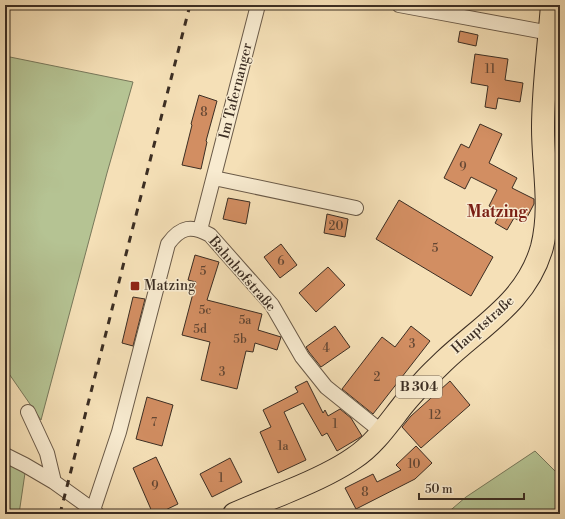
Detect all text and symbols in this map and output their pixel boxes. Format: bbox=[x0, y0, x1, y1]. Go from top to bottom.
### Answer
street label: Im Tafernanger bbox=[215, 41, 257, 141]
house number: 11 bbox=[485, 62, 496, 77]
house number: 8 bbox=[200, 105, 208, 120]
house number: 9 bbox=[459, 160, 467, 175]
district label: Matzing bbox=[467, 202, 528, 222]
house number: 20 bbox=[329, 219, 343, 234]
street label: Bahnhofstraße bbox=[204, 232, 280, 315]
house number: 5 bbox=[432, 241, 439, 256]
house number: 6 bbox=[277, 254, 285, 269]
house number: 5 bbox=[200, 264, 207, 279]
place label: Matzing bbox=[144, 277, 196, 295]
marker: Matzing bbox=[129, 280, 141, 292]
street label: Hauptstraße bbox=[448, 292, 518, 358]
house number: 5c bbox=[199, 303, 211, 318]
house number: 5a bbox=[239, 313, 252, 328]
house number: 5d bbox=[193, 322, 207, 337]
house number: 5b bbox=[233, 332, 247, 347]
house number: 3 bbox=[409, 337, 416, 352]
house number: 4 bbox=[322, 341, 330, 356]
house number: 3 bbox=[219, 365, 226, 380]
house number: 2 bbox=[374, 370, 381, 385]
road number: B 304 bbox=[396, 376, 442, 398]
house number: 12 bbox=[429, 408, 441, 423]
house number: 7 bbox=[151, 415, 157, 430]
house number: 1 bbox=[332, 417, 338, 432]
house number: 1a bbox=[277, 439, 290, 454]
house number: 10 bbox=[408, 457, 420, 472]
house number: 1 bbox=[218, 471, 224, 486]
scale bar bbox=[419, 475, 524, 501]
house number: 9 bbox=[151, 479, 159, 494]
text: 50 m bbox=[425, 482, 453, 497]
house number: 8 bbox=[361, 485, 369, 500]

